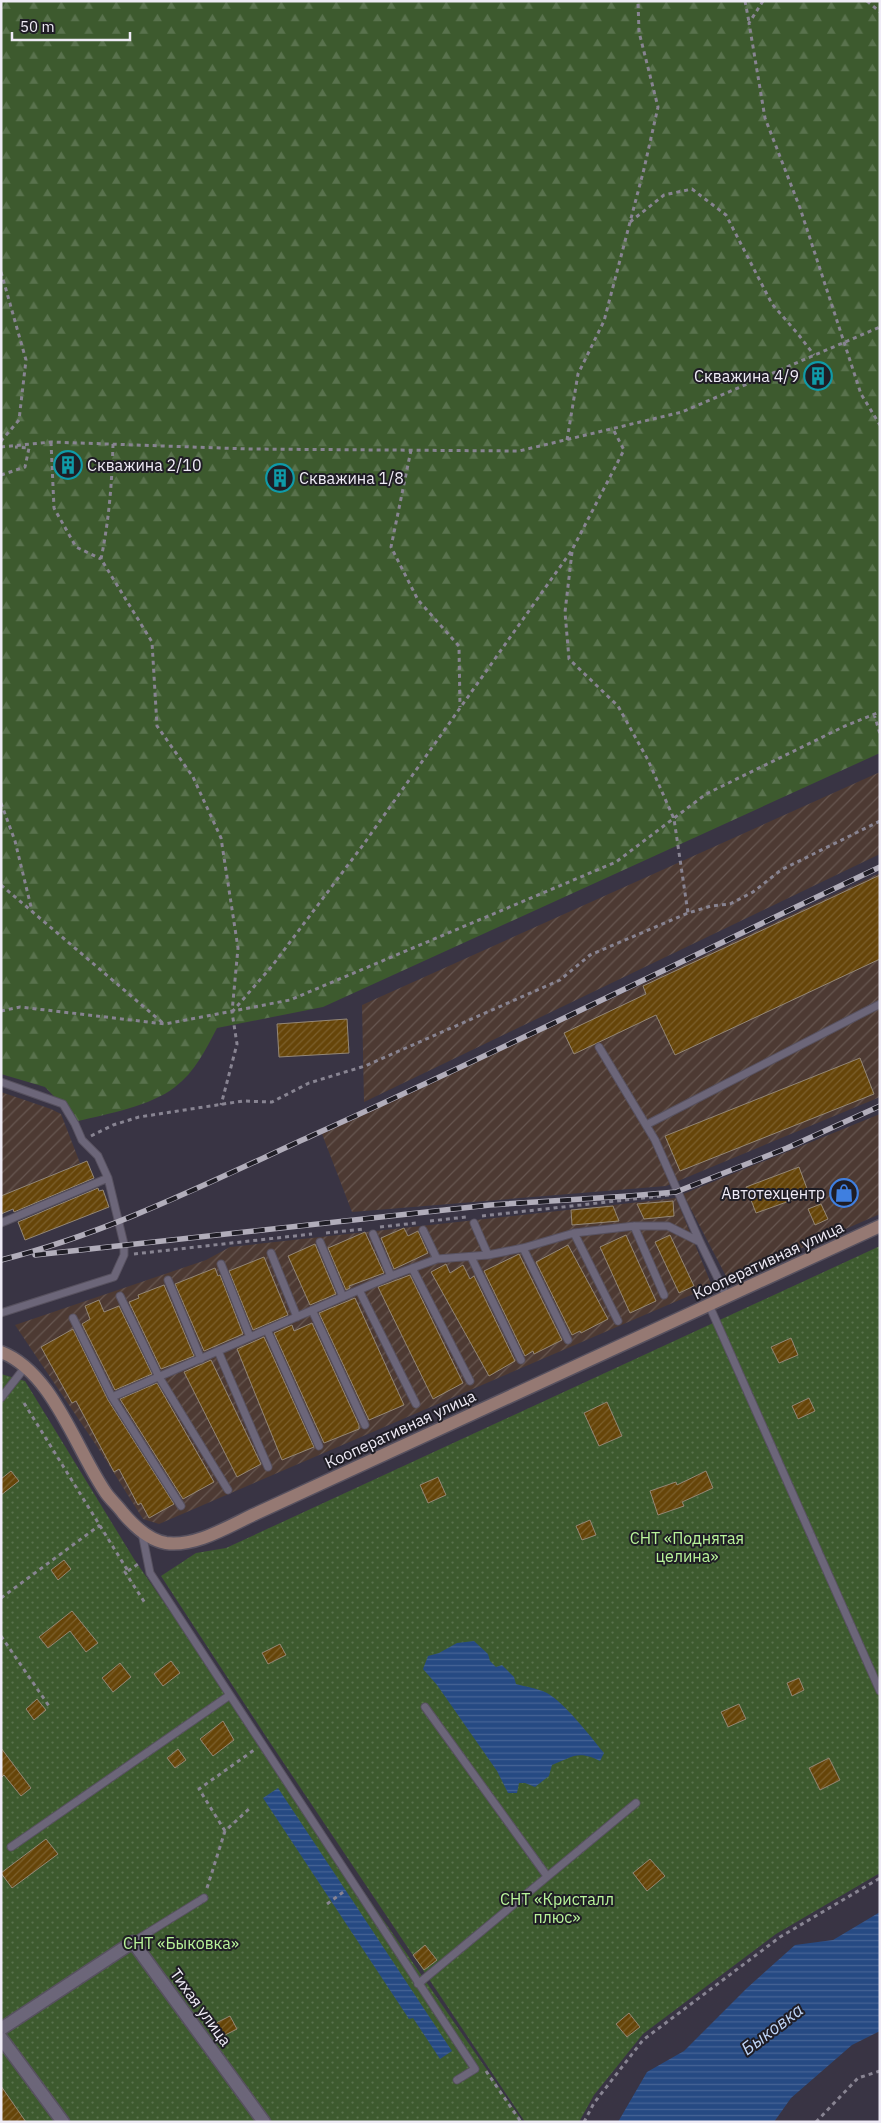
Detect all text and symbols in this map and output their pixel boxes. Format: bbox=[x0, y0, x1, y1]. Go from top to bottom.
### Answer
scale bar bbox=[12, 10, 130, 42]
text: 50 m bbox=[20, 17, 55, 36]
building icon: Скважина 4/9 bbox=[803, 361, 833, 391]
place label: Скважина 4/9 bbox=[694, 366, 799, 386]
building icon: Скважина 2/10 bbox=[53, 450, 83, 480]
place label: Скважина 2/10 bbox=[87, 455, 202, 475]
building icon: Скважина 1/8 bbox=[265, 463, 295, 493]
place label: Скважина 1/8 bbox=[299, 468, 404, 488]
shop icon: Автотехцентр bbox=[829, 1178, 859, 1208]
place label: Автотехцентр bbox=[721, 1183, 825, 1203]
street label: Кооперативная улица bbox=[689, 1216, 847, 1304]
street label: Кооперативная улица bbox=[321, 1385, 479, 1473]
park label: СНТ «Поднятая целина» bbox=[630, 1528, 744, 1566]
park label: СНТ «Кристалл плюс» bbox=[500, 1889, 614, 1927]
park label: СНТ «Быковка» bbox=[123, 1933, 239, 1953]
street label: Тихая улица bbox=[166, 1964, 236, 2050]
water label: Быковка bbox=[736, 1998, 808, 2060]

